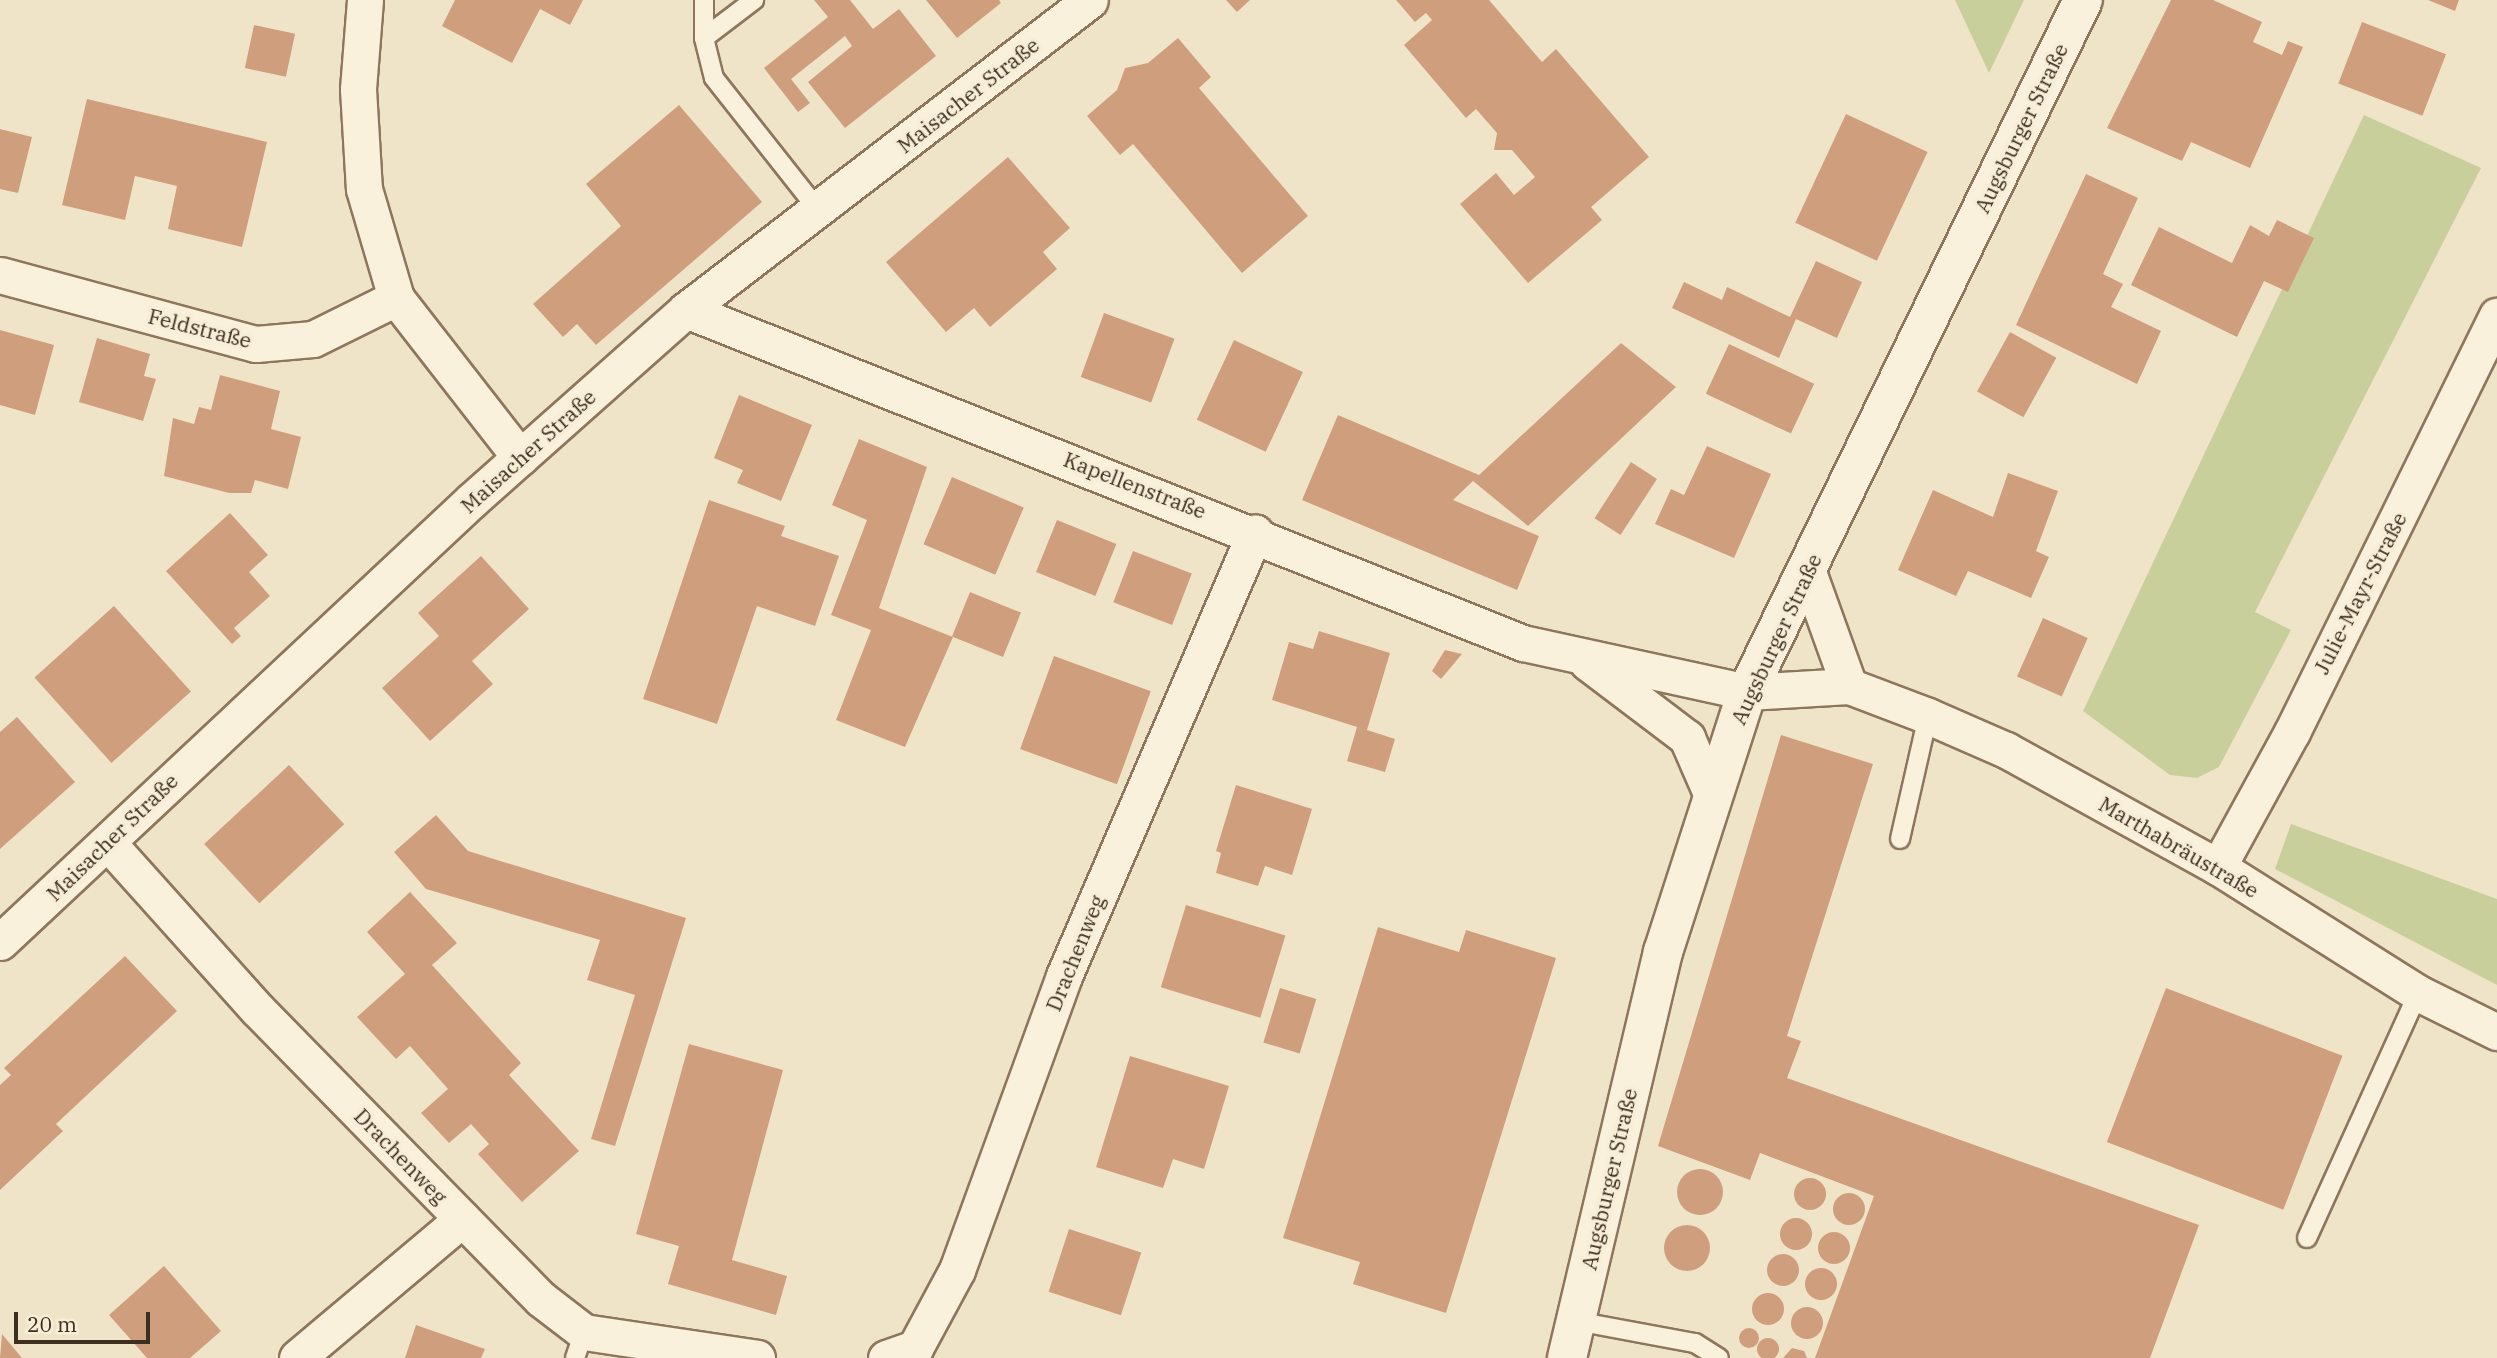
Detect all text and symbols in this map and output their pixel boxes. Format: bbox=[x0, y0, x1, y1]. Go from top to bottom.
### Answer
street label: Maisacher Straße bbox=[892, 32, 1044, 158]
street label: Augsburger Straße bbox=[1969, 39, 2073, 217]
street label: Feldstraße bbox=[146, 303, 254, 353]
street label: Maisacher Straße bbox=[455, 384, 601, 518]
street label: Kapellenstraße bbox=[1060, 446, 1210, 524]
street label: Julie-Mayr-Straße bbox=[2308, 508, 2412, 678]
street label: Augsburger Straße bbox=[1725, 550, 1827, 728]
street label: Maisacher Straße bbox=[41, 768, 183, 906]
street label: Marthabräustraße bbox=[2095, 791, 2263, 903]
street label: Drachenweg bbox=[1040, 891, 1110, 1015]
street label: Augsburger Straße bbox=[1576, 1086, 1642, 1272]
street label: Drachenweg bbox=[349, 1103, 453, 1209]
scale bar bbox=[18, 1298, 154, 1342]
text: 20 m bbox=[27, 1310, 77, 1338]

